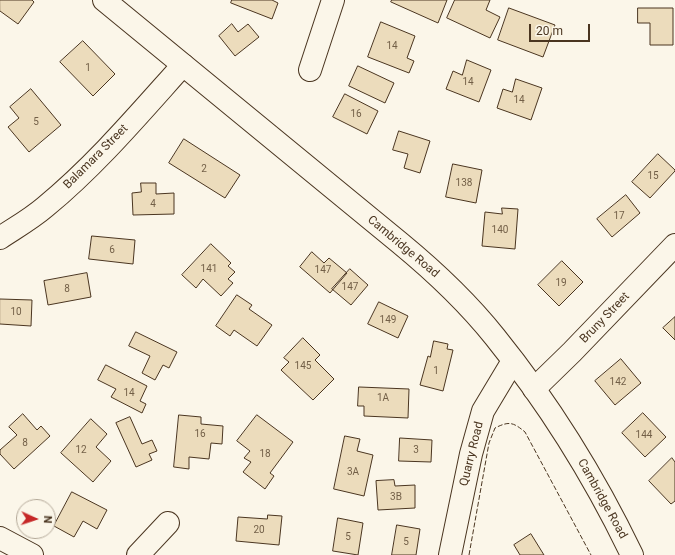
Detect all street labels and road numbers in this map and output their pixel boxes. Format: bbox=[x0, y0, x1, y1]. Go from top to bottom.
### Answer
street label: Balamara Street bbox=[61, 122, 131, 192]
street label: Cambridge Road bbox=[364, 213, 442, 281]
street label: Bruny Street bbox=[577, 290, 633, 346]
street label: Quarry Road bbox=[457, 420, 487, 488]
street label: Cambridge Road bbox=[574, 457, 630, 541]

